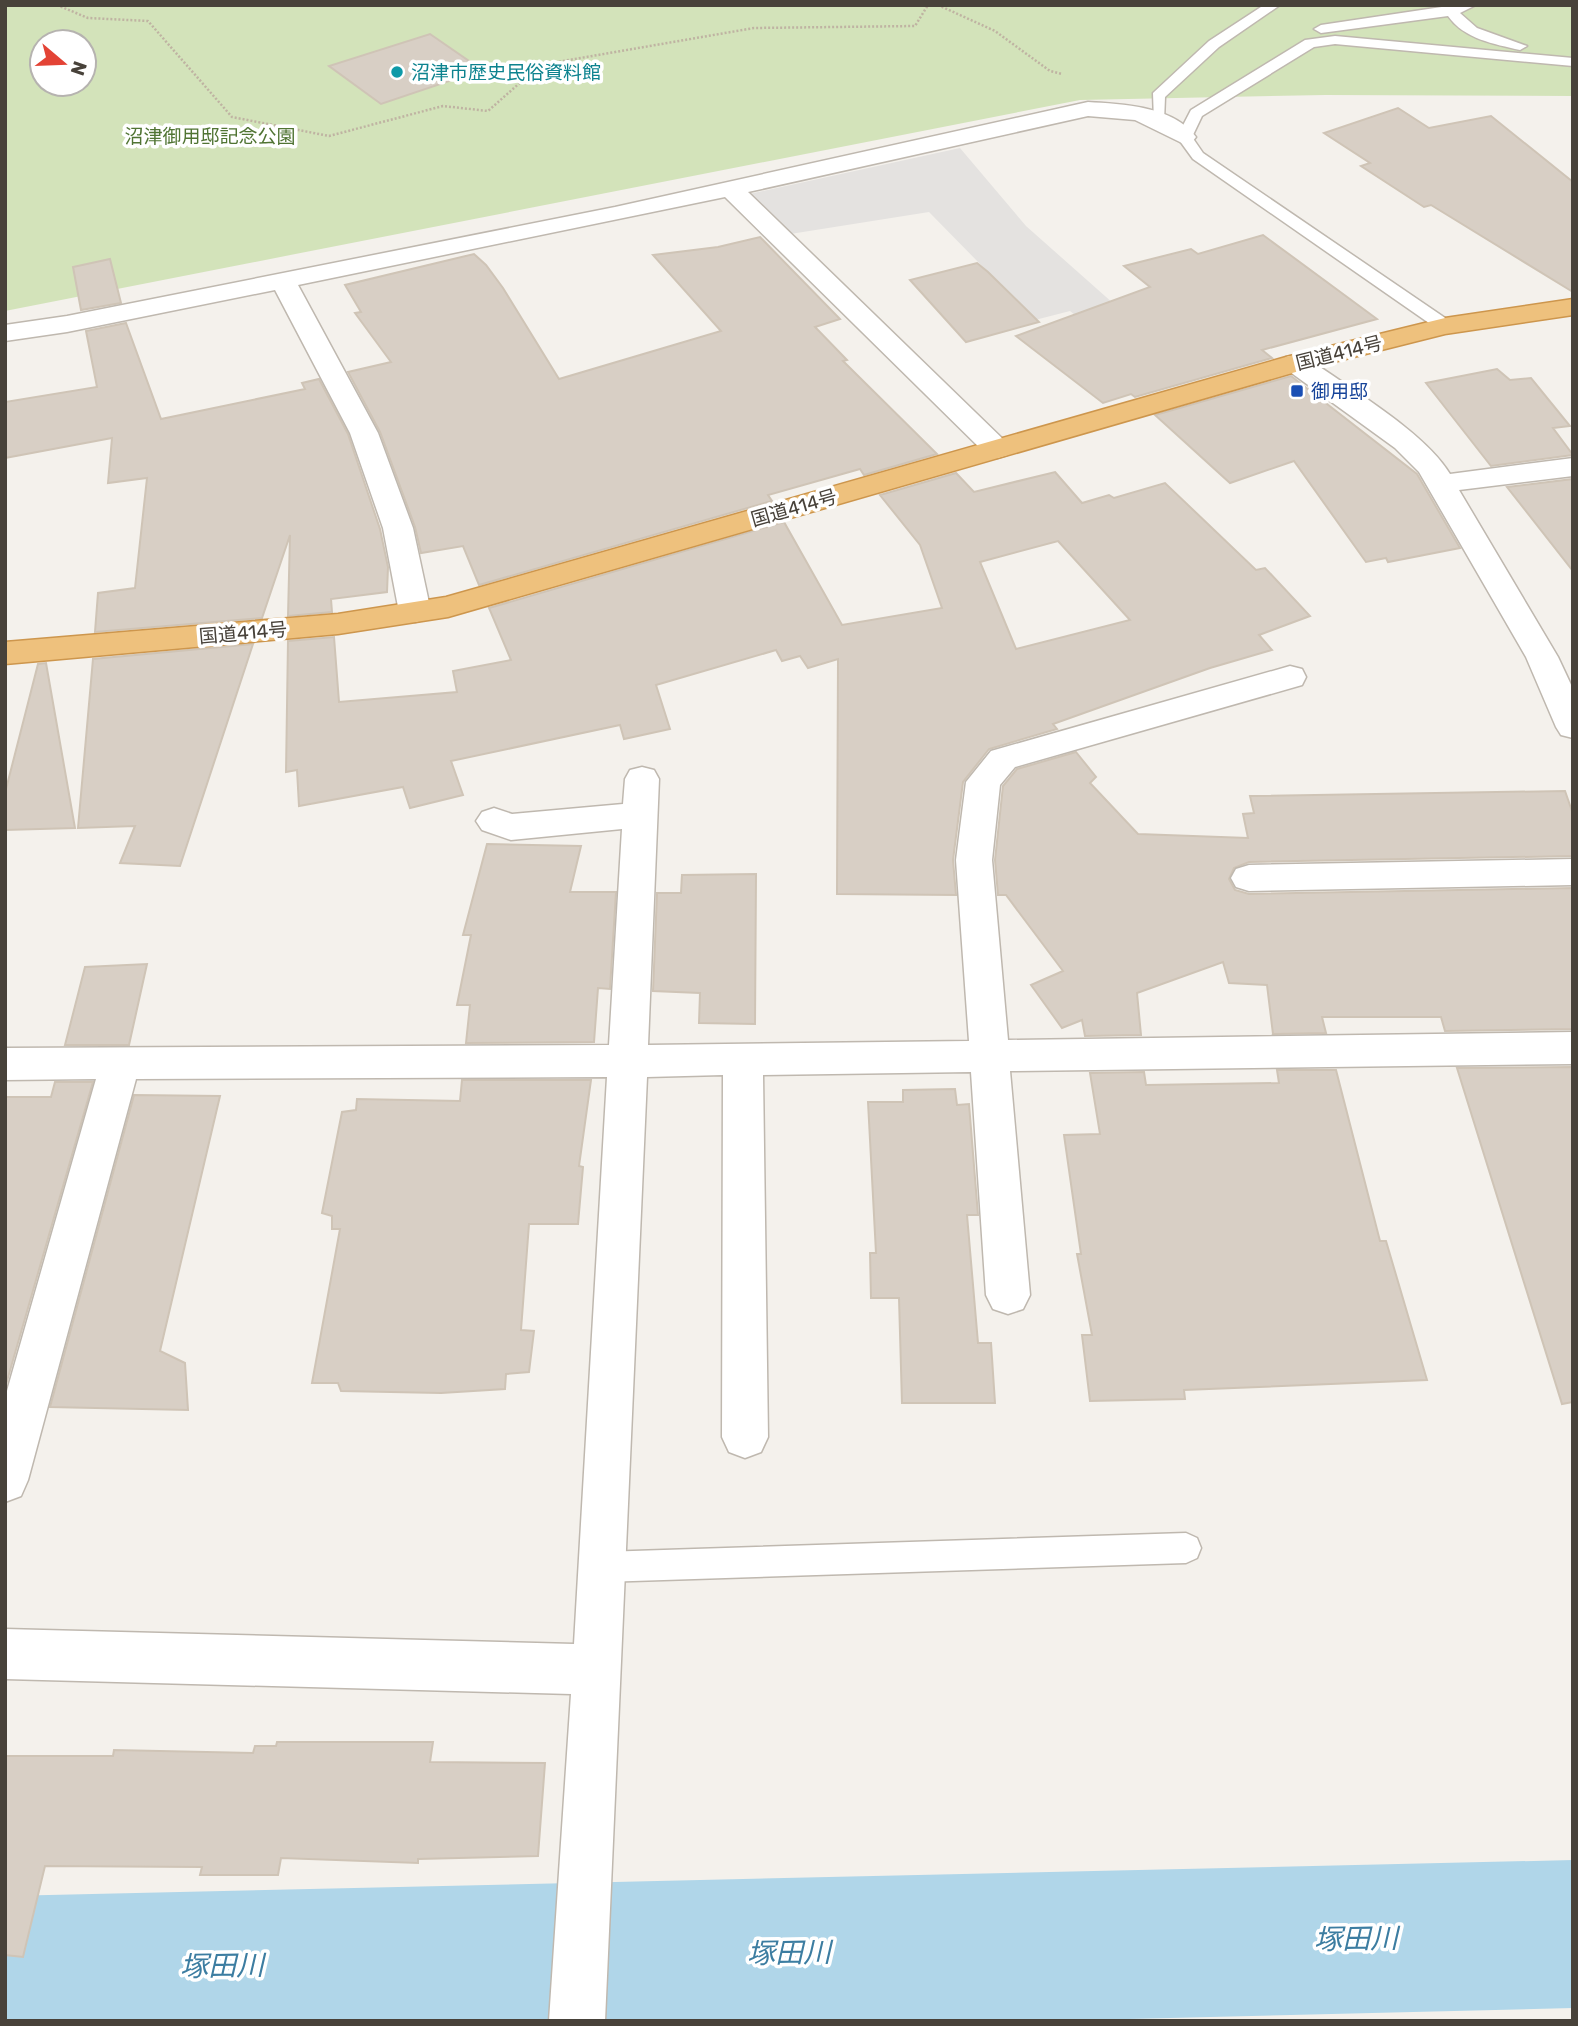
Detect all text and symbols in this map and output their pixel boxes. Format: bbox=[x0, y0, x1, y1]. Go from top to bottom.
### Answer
north arrow bbox=[28, 28, 98, 98]
text: N bbox=[66, 58, 92, 79]
place label: 沼津市歴史民俗資料館 bbox=[411, 61, 601, 84]
marker: 沼津市歴史民俗資料館 bbox=[389, 64, 405, 80]
park label: 沼津御用邸記念公園 bbox=[124, 125, 296, 148]
street label: 国道414号 bbox=[1293, 331, 1385, 375]
place label: 御用邸 bbox=[1311, 380, 1368, 403]
marker: 御用邸 bbox=[1289, 383, 1305, 399]
street label: 国道414号 bbox=[748, 485, 840, 531]
street label: 国道414号 bbox=[198, 618, 288, 648]
water label: 塚田川 bbox=[1314, 1922, 1401, 1956]
water label: 塚田川 bbox=[747, 1936, 834, 1970]
water label: 塚田川 bbox=[180, 1949, 267, 1983]

